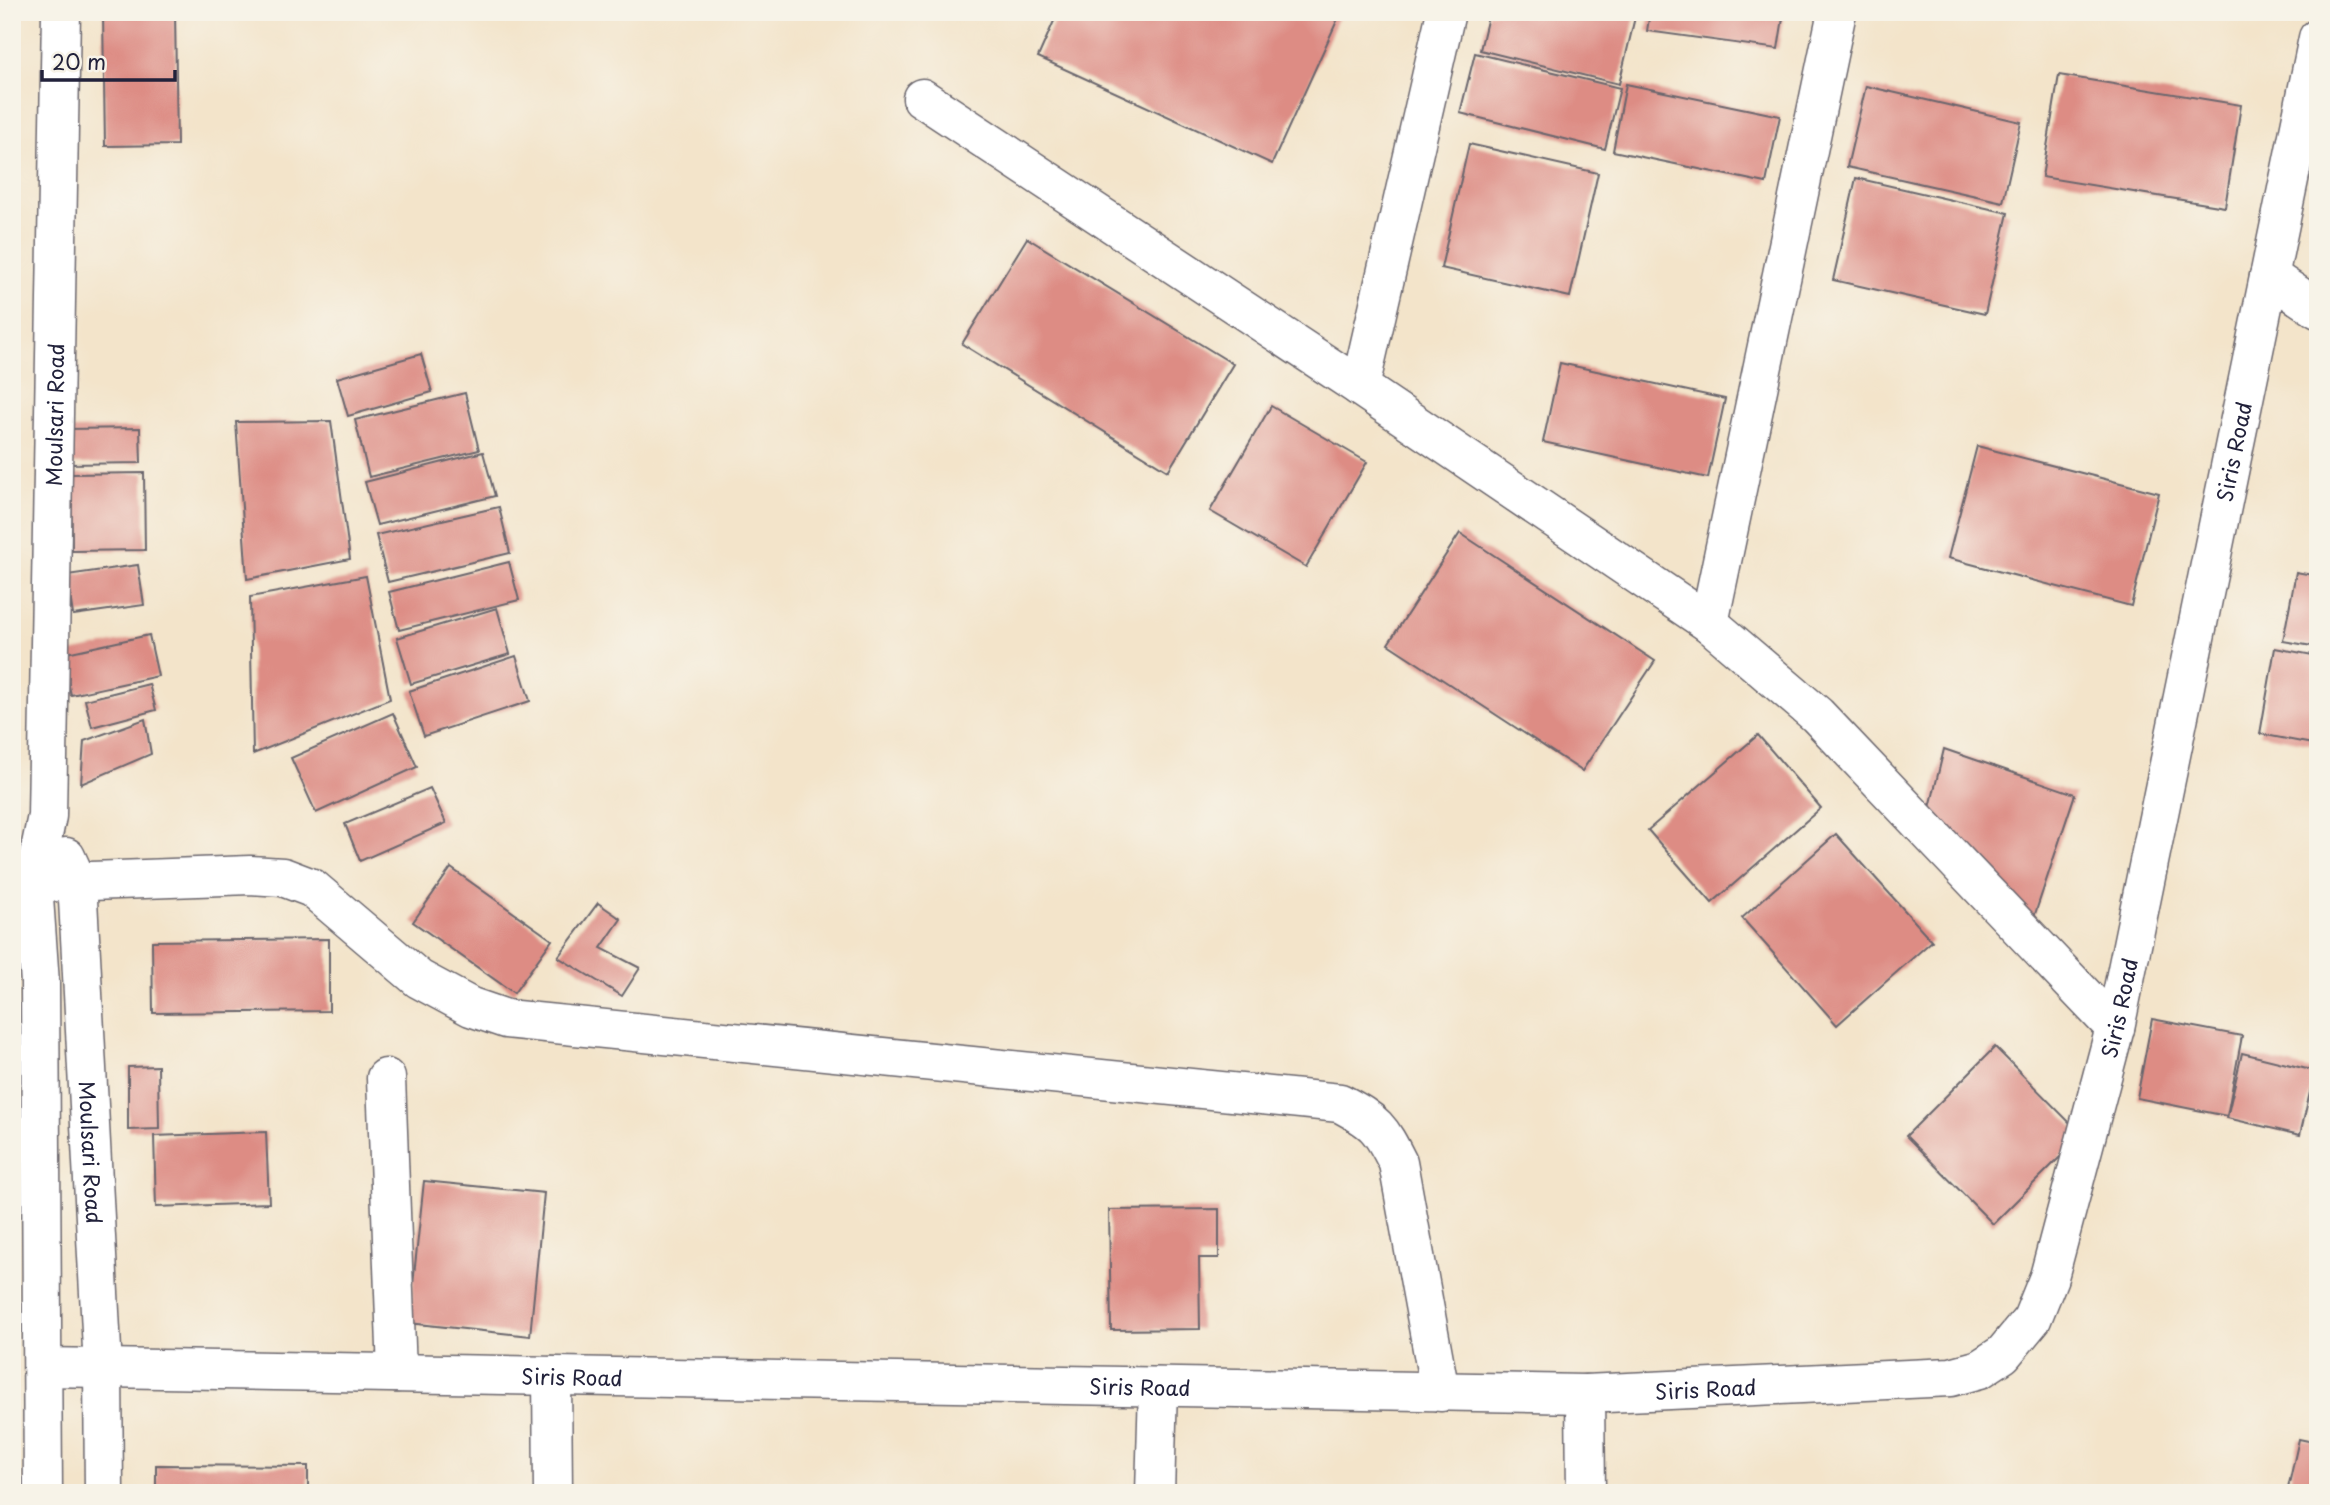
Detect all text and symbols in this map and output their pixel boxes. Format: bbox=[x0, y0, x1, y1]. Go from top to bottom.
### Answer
scale bar bbox=[42, 38, 175, 82]
text: 20 m bbox=[52, 45, 106, 77]
street label: Moulsari Road bbox=[37, 343, 71, 487]
street label: Siris Road bbox=[2207, 399, 2259, 504]
street label: Siris Road bbox=[2092, 955, 2145, 1061]
street label: Moulsari Road bbox=[72, 1080, 111, 1225]
street label: Siris Road bbox=[521, 1359, 623, 1393]
street label: Siris Road bbox=[1089, 1369, 1191, 1403]
street label: Siris Road bbox=[1654, 1370, 1757, 1407]

